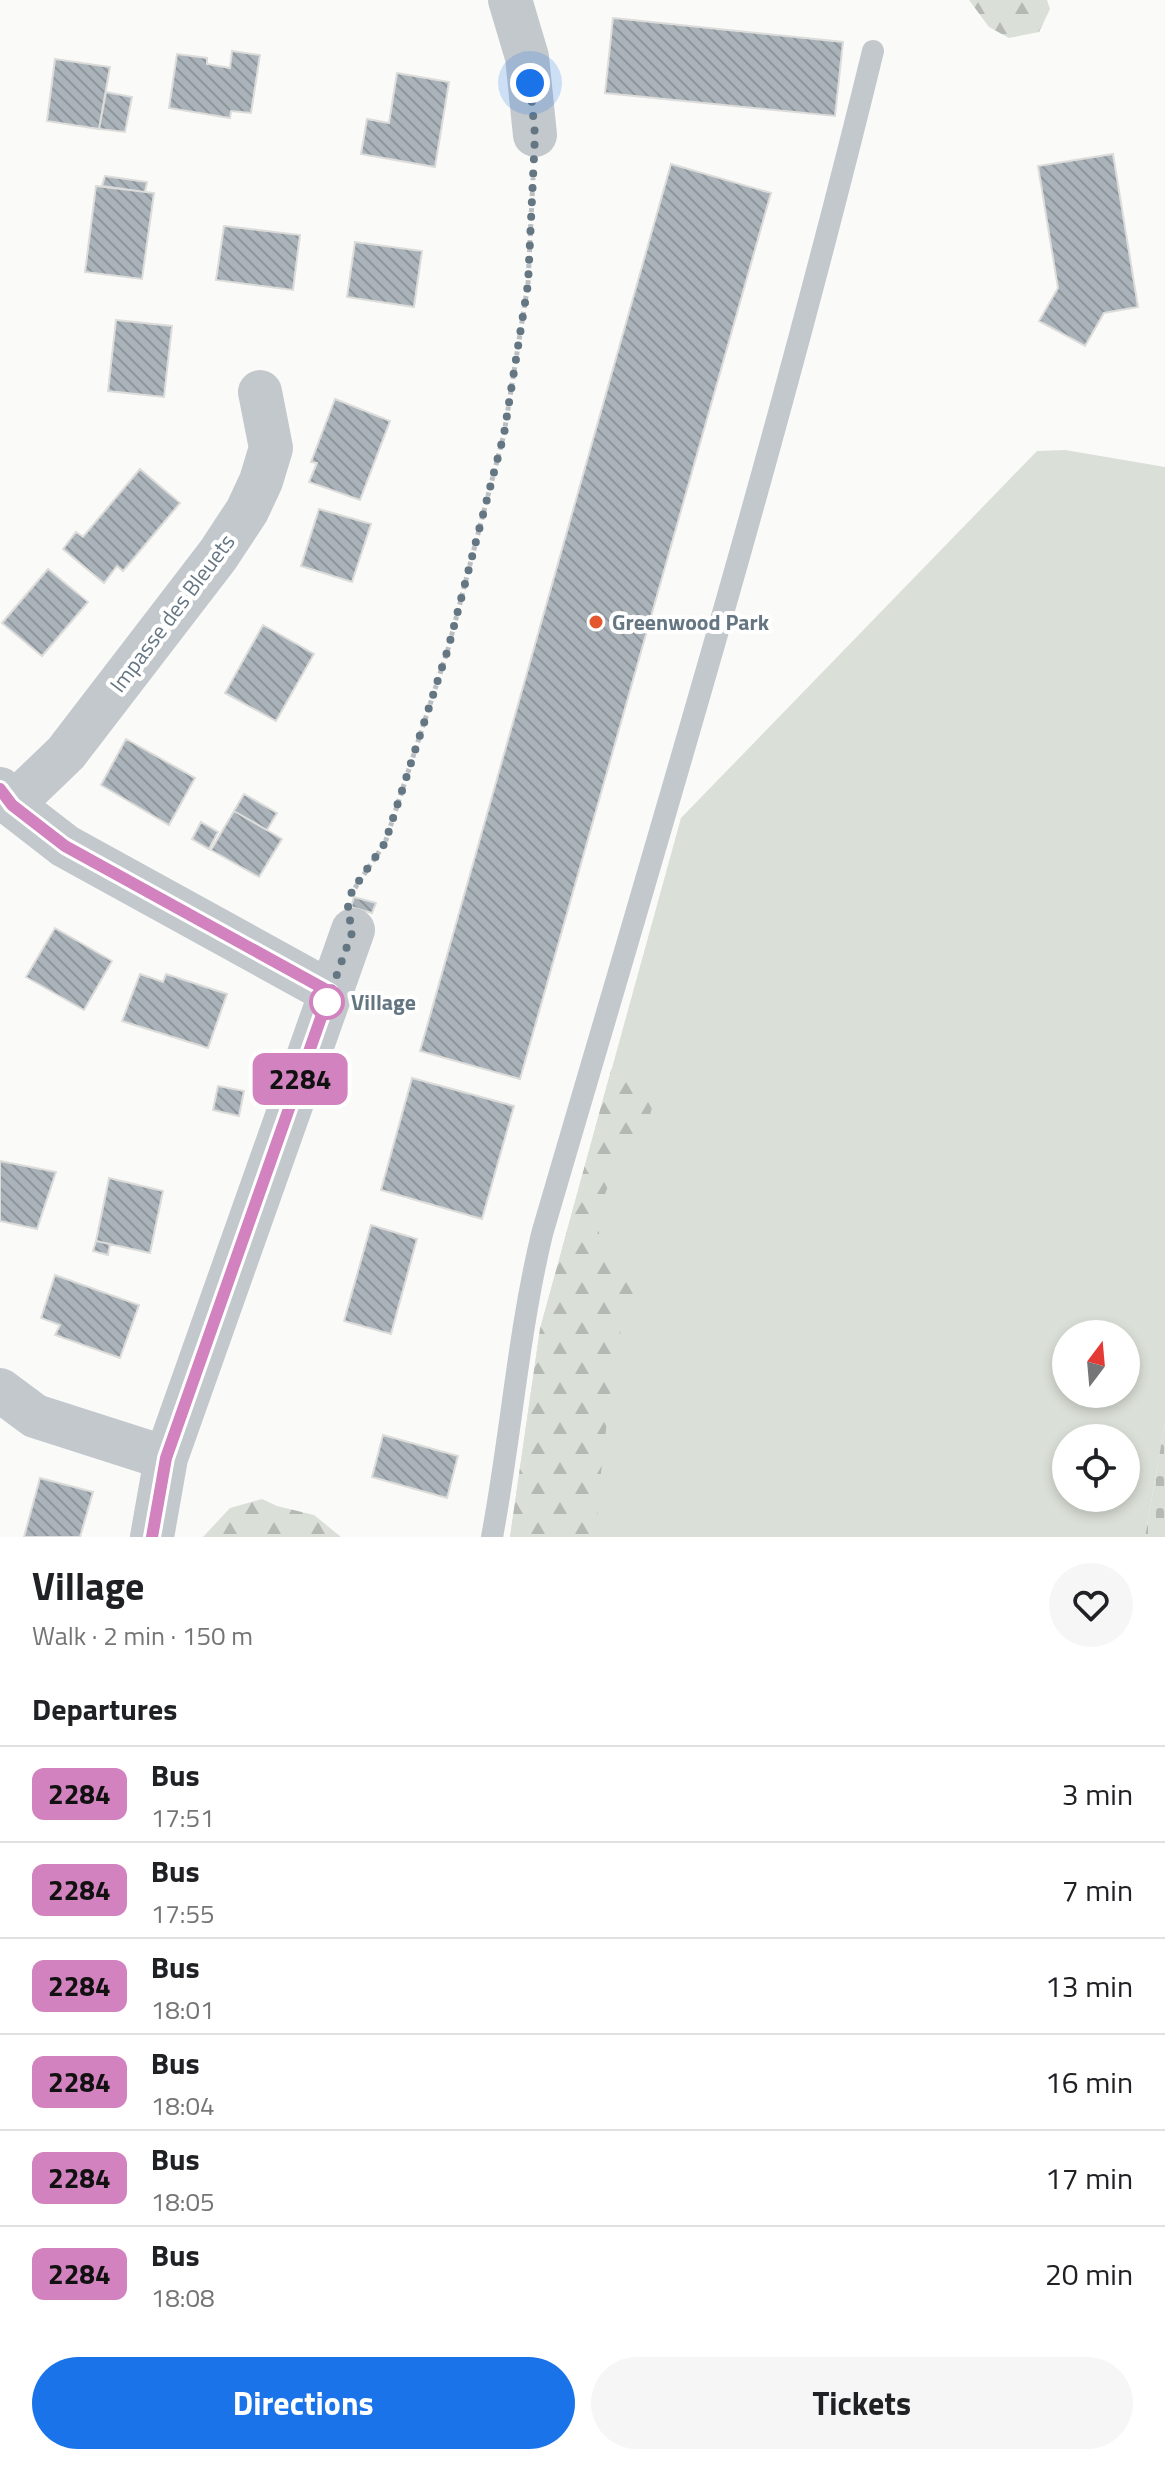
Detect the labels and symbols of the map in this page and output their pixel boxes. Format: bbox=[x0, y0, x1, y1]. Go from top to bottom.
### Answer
your location bbox=[510, 63, 550, 103]
street label: Impasse des Bleuets bbox=[101, 526, 243, 700]
place label: Greenwood Park bbox=[612, 605, 770, 639]
marker: Greenwood Park bbox=[587, 613, 605, 631]
marker: Village bbox=[310, 985, 344, 1019]
place label: Village bbox=[351, 985, 416, 1019]
line badge: 2284 bbox=[244, 1053, 356, 1105]
north arrow bbox=[1052, 1320, 1140, 1408]

